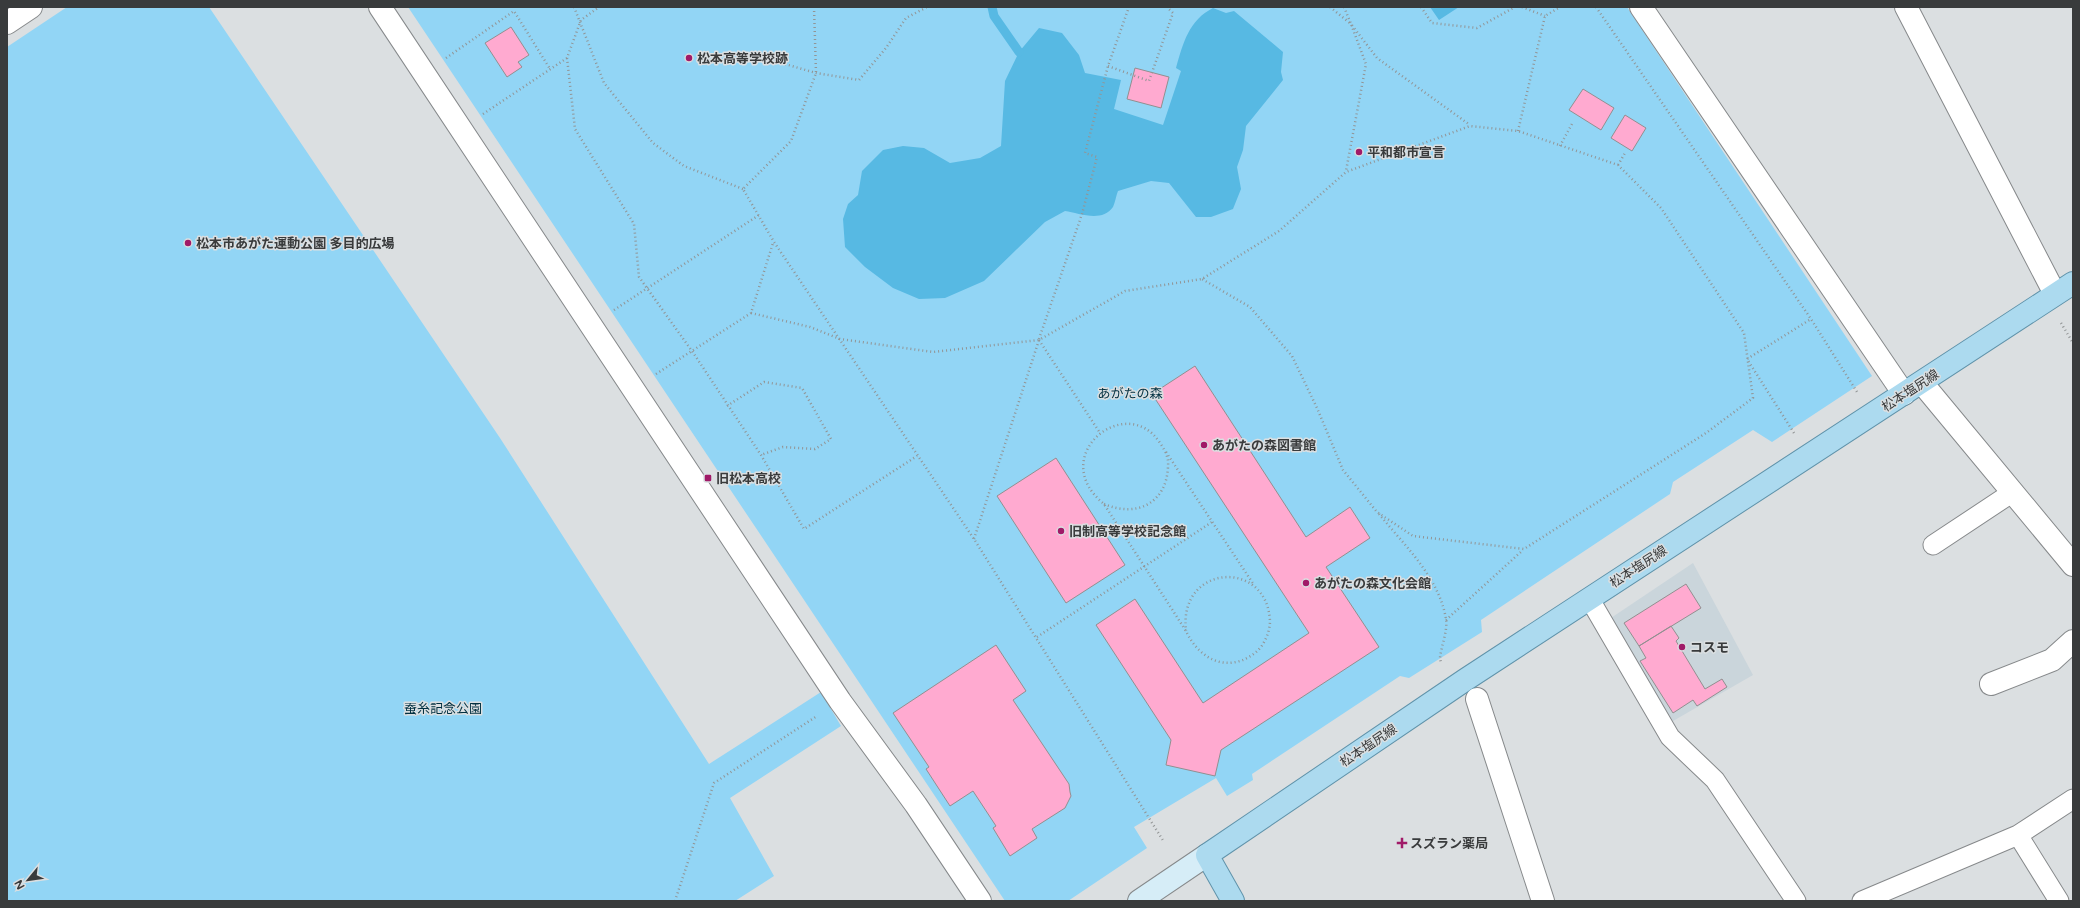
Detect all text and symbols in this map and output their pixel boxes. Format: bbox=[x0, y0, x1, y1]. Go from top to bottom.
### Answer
place label: 松本高等学校跡 bbox=[697, 51, 788, 67]
marker: 松本高等学校跡 bbox=[684, 53, 694, 63]
place label: 平和都市宣言 bbox=[1367, 145, 1445, 161]
marker: 平和都市宣言 bbox=[1354, 147, 1364, 157]
place label: 松本市あがた運動公園 多目的広場 bbox=[196, 236, 394, 252]
marker: 松本市あがた運動公園 多目的広場 bbox=[183, 238, 193, 248]
street label: 松本塩尻線 bbox=[1879, 366, 1942, 415]
park label: あがたの森 bbox=[1097, 386, 1163, 402]
place label: あがたの森図書館 bbox=[1212, 438, 1316, 454]
marker: あがたの森図書館 bbox=[1199, 440, 1209, 450]
place label: 旧松本高校 bbox=[716, 471, 781, 487]
marker: 旧松本高校 bbox=[703, 473, 713, 483]
place label: 旧制高等学校記念館 bbox=[1069, 524, 1186, 540]
marker: 旧制高等学校記念館 bbox=[1056, 526, 1066, 536]
street label: 松本塩尻線 bbox=[1607, 542, 1670, 591]
place label: あがたの森文化会館 bbox=[1314, 576, 1431, 592]
marker: あがたの森文化会館 bbox=[1301, 578, 1311, 588]
place label: コスモ bbox=[1690, 640, 1729, 656]
marker: コスモ bbox=[1677, 642, 1687, 652]
park label: 蚕糸記念公園 bbox=[404, 701, 482, 717]
street label: 松本塩尻線 bbox=[1337, 721, 1400, 771]
place label: スズラン薬局 bbox=[1410, 836, 1488, 852]
marker: スズラン薬局 bbox=[1397, 838, 1407, 848]
north arrow bbox=[8, 860, 48, 900]
text: N bbox=[12, 878, 28, 892]

